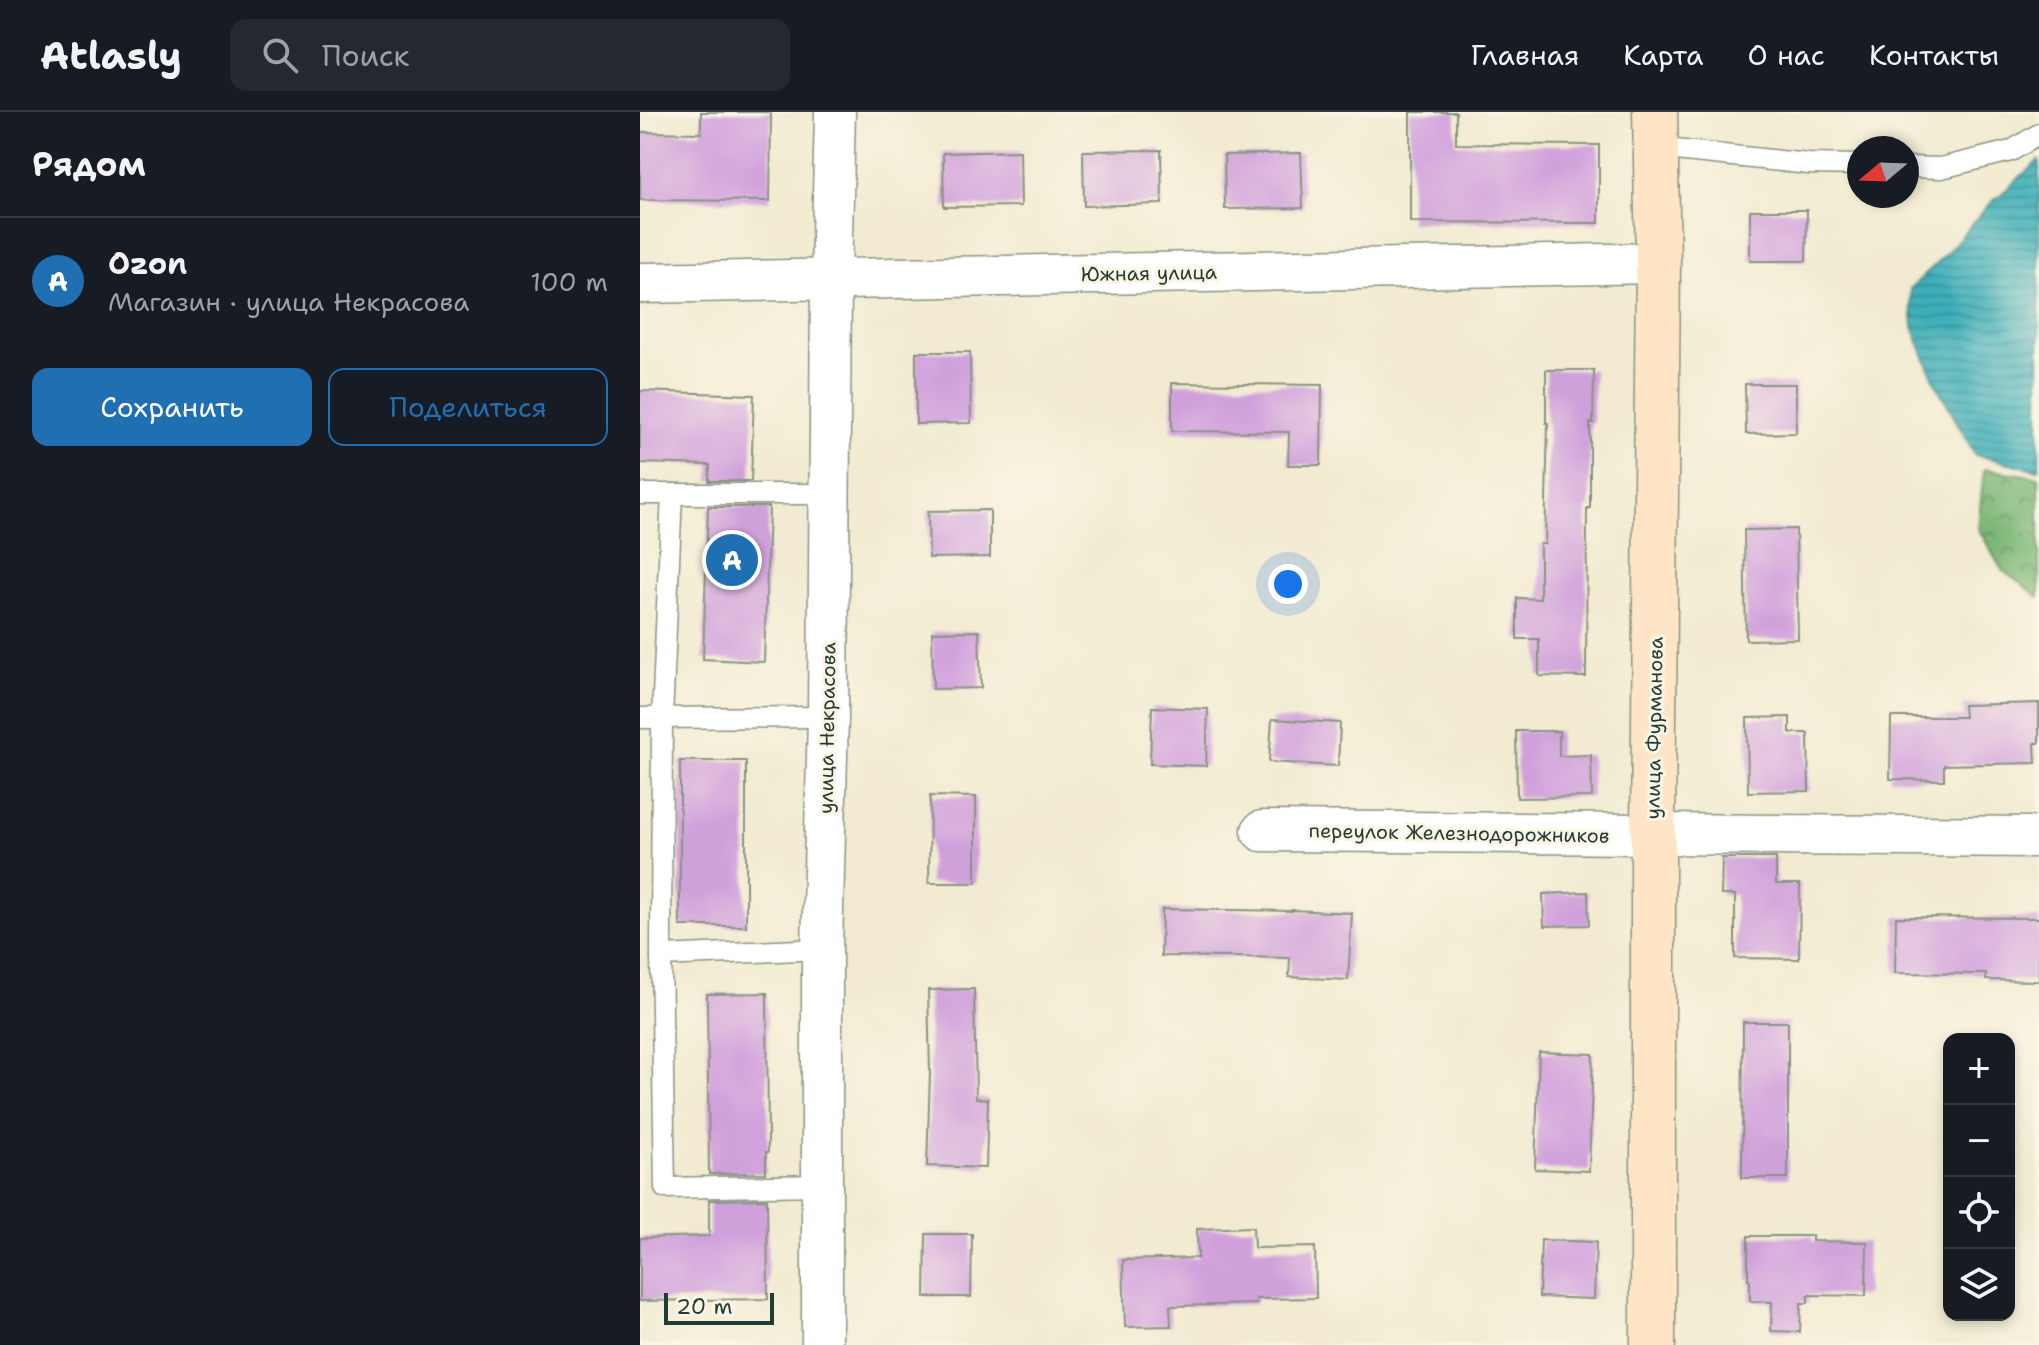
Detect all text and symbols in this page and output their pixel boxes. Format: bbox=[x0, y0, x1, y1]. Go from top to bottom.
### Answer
search box bbox=[230, 19, 790, 91]
text: Atlasly bbox=[40, 30, 182, 81]
icon: search bbox=[258, 33, 302, 77]
text: Поиск bbox=[322, 35, 409, 76]
text: Главная bbox=[1471, 36, 1579, 74]
text: Карта bbox=[1623, 36, 1703, 74]
text: О нас bbox=[1747, 36, 1825, 74]
text: Контакты bbox=[1869, 36, 1999, 74]
north arrow bbox=[1847, 136, 1919, 208]
text: Рядом bbox=[32, 141, 146, 187]
text: Ozon bbox=[108, 243, 187, 284]
street label: Южная улица bbox=[1081, 259, 1218, 287]
text: A bbox=[48, 264, 68, 299]
text: 100 m bbox=[530, 264, 608, 299]
text: Магазин · улица Некрасова bbox=[108, 284, 469, 319]
button: Сохранить bbox=[32, 368, 312, 446]
button: Поделиться bbox=[328, 368, 608, 446]
pin: A bbox=[706, 530, 758, 590]
your location bbox=[1268, 564, 1308, 604]
street label: улица Фурманова bbox=[1639, 636, 1669, 820]
street label: улица Некрасова bbox=[813, 641, 842, 814]
street label: переулок Железнодорожников bbox=[1308, 817, 1610, 849]
map controls bbox=[1943, 1033, 2015, 1321]
button: + bbox=[1943, 1033, 2015, 1105]
button: − bbox=[1943, 1105, 2015, 1177]
button: locate bbox=[1943, 1177, 2015, 1249]
button: layers bbox=[1943, 1249, 2015, 1321]
scale bar bbox=[664, 1289, 774, 1325]
text: 20 m bbox=[676, 1292, 733, 1321]

